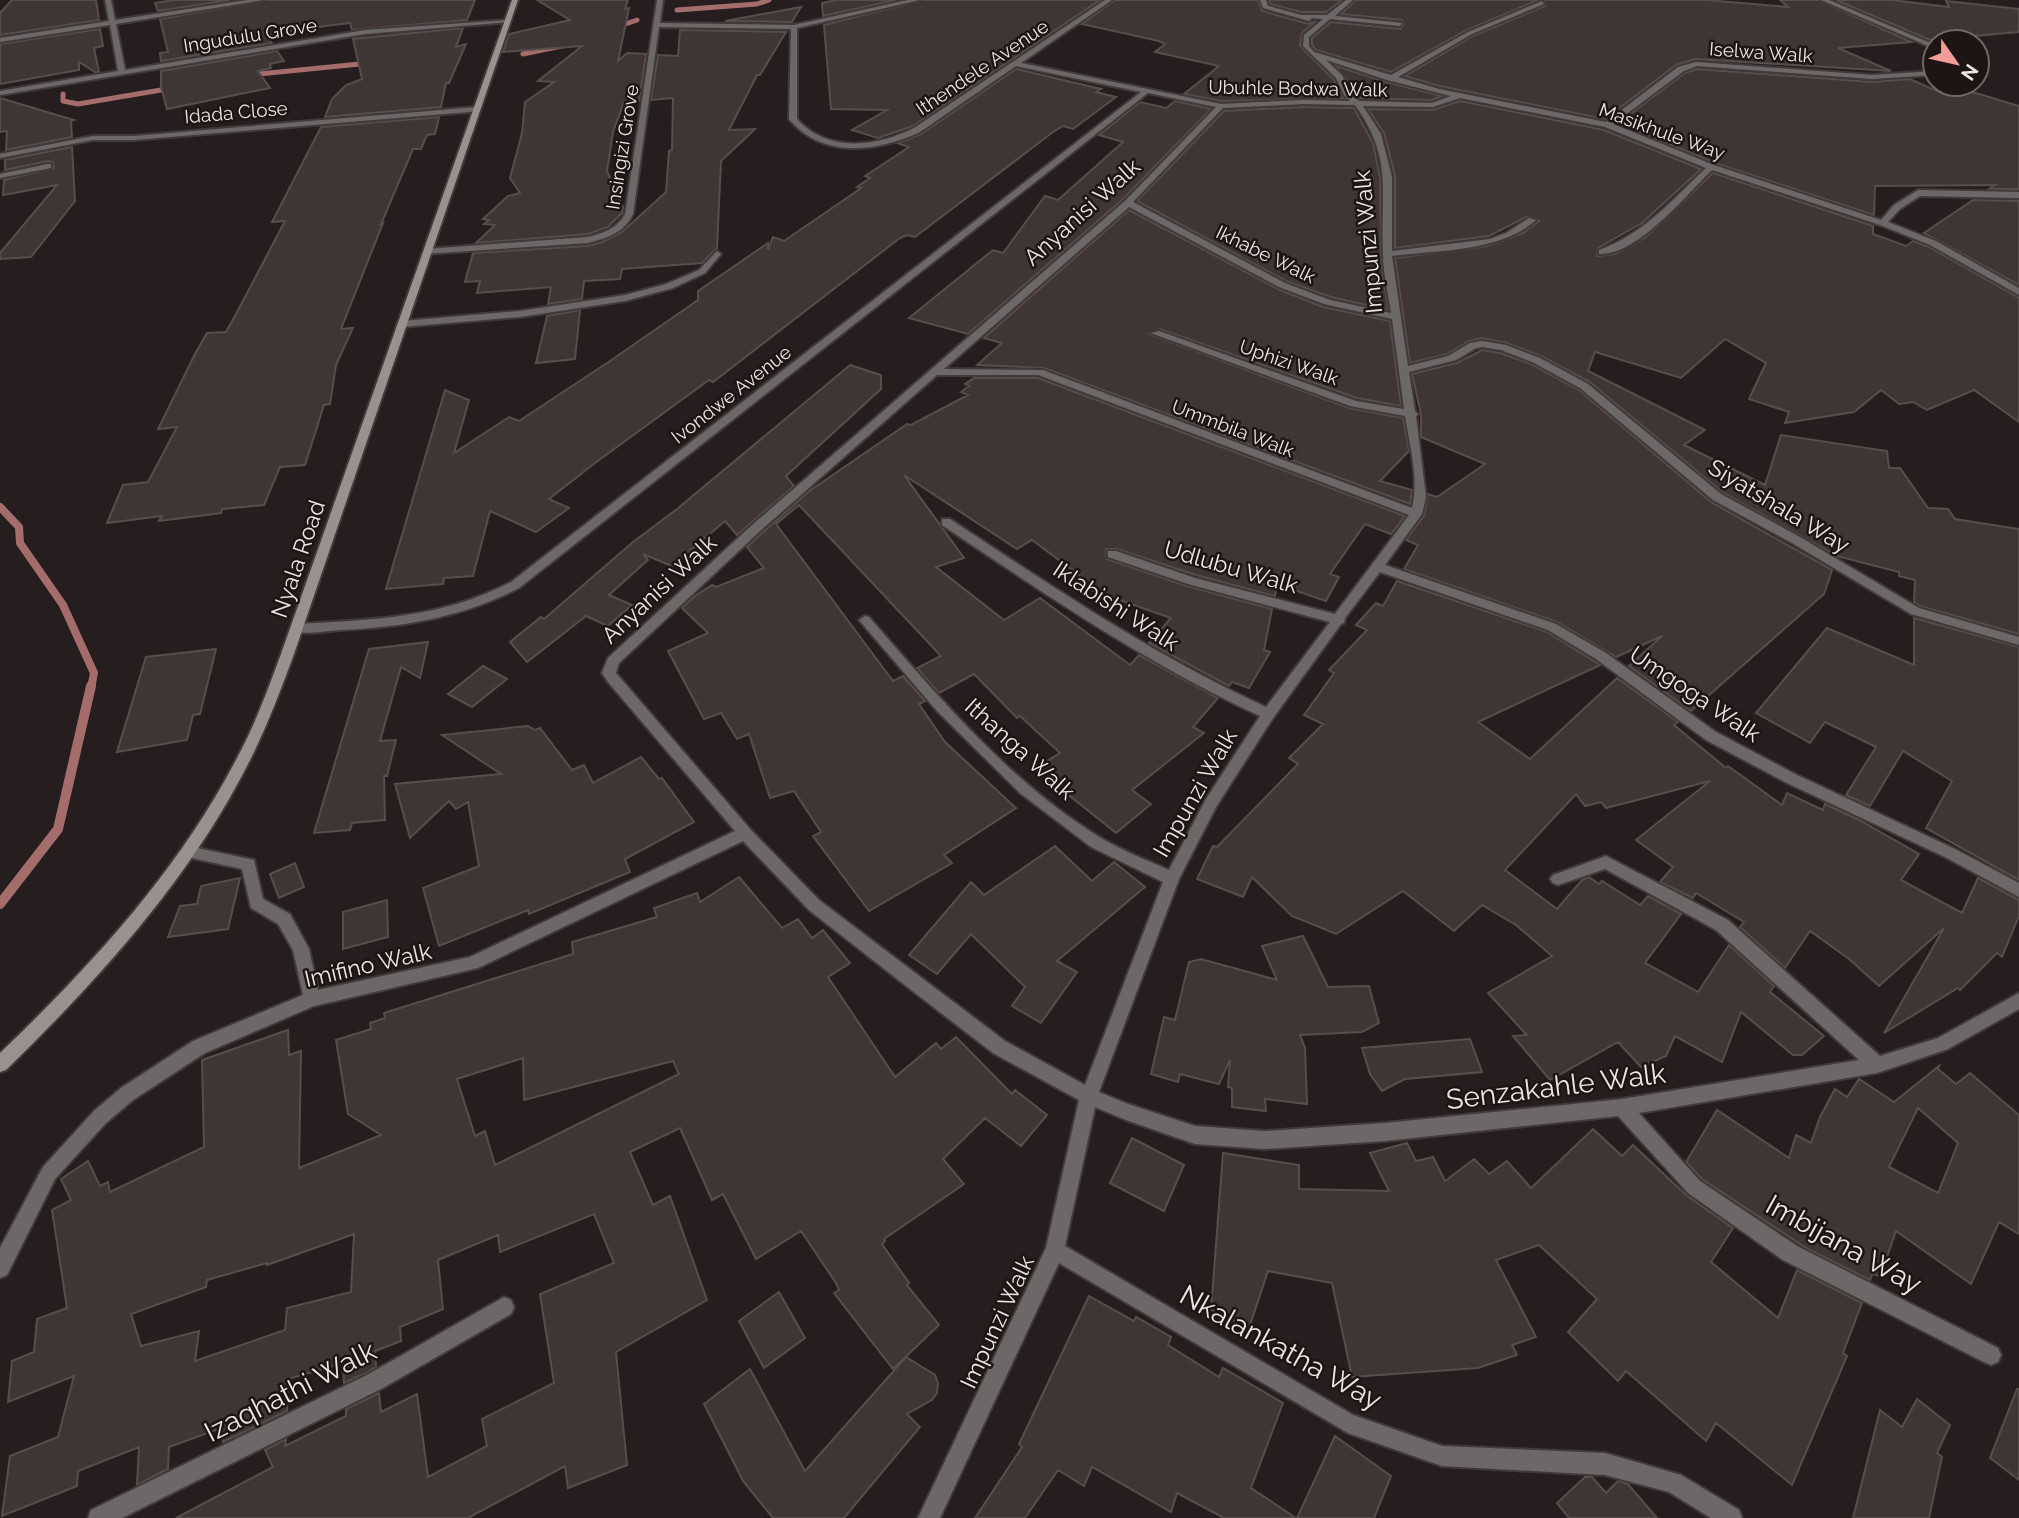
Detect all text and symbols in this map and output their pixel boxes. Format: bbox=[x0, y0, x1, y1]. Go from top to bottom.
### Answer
street label: Ingudulu Grove bbox=[182, 14, 318, 56]
street label: Ithendele Avenue bbox=[912, 15, 1052, 119]
north arrow bbox=[1921, 28, 1991, 98]
street label: Iselwa Walk bbox=[1708, 37, 1814, 67]
text: N bbox=[1957, 60, 1983, 85]
street label: Ubuhle Bodwa Walk bbox=[1208, 75, 1388, 101]
street label: Insingizi Grove bbox=[601, 83, 643, 211]
street label: Idada Close bbox=[183, 97, 289, 127]
street label: Masikhule Way bbox=[1596, 98, 1728, 164]
street label: Anyanisi Walk bbox=[1018, 152, 1145, 271]
street label: Impunzi Walk bbox=[1348, 169, 1387, 315]
street label: Ikhabe Walk bbox=[1213, 220, 1319, 288]
street label: Uphizi Walk bbox=[1237, 335, 1341, 389]
street label: Ivondwe Avenue bbox=[667, 340, 795, 448]
street label: Ummbila Walk bbox=[1169, 395, 1297, 461]
street label: Siyatshala Way bbox=[1704, 453, 1855, 558]
street label: Nyala Road bbox=[265, 497, 330, 621]
street label: Anyanisi Walk bbox=[596, 529, 722, 649]
street label: Udlubu Walk bbox=[1161, 535, 1301, 599]
street label: Iklabishi Walk bbox=[1048, 555, 1184, 656]
street label: Umgoga Walk bbox=[1625, 640, 1766, 747]
street label: Ithanga Walk bbox=[960, 692, 1081, 805]
street label: Impunzi Walk bbox=[1147, 724, 1242, 862]
street label: Imifino Walk bbox=[302, 937, 434, 992]
street label: Senzakahle Walk bbox=[1444, 1057, 1668, 1116]
street label: Imbijana Way bbox=[1760, 1188, 1927, 1301]
street label: Impunzi Walk bbox=[954, 1251, 1039, 1392]
street label: Nkalankatha Way bbox=[1174, 1278, 1387, 1417]
street label: Izaqhathi Walk bbox=[199, 1334, 382, 1449]

